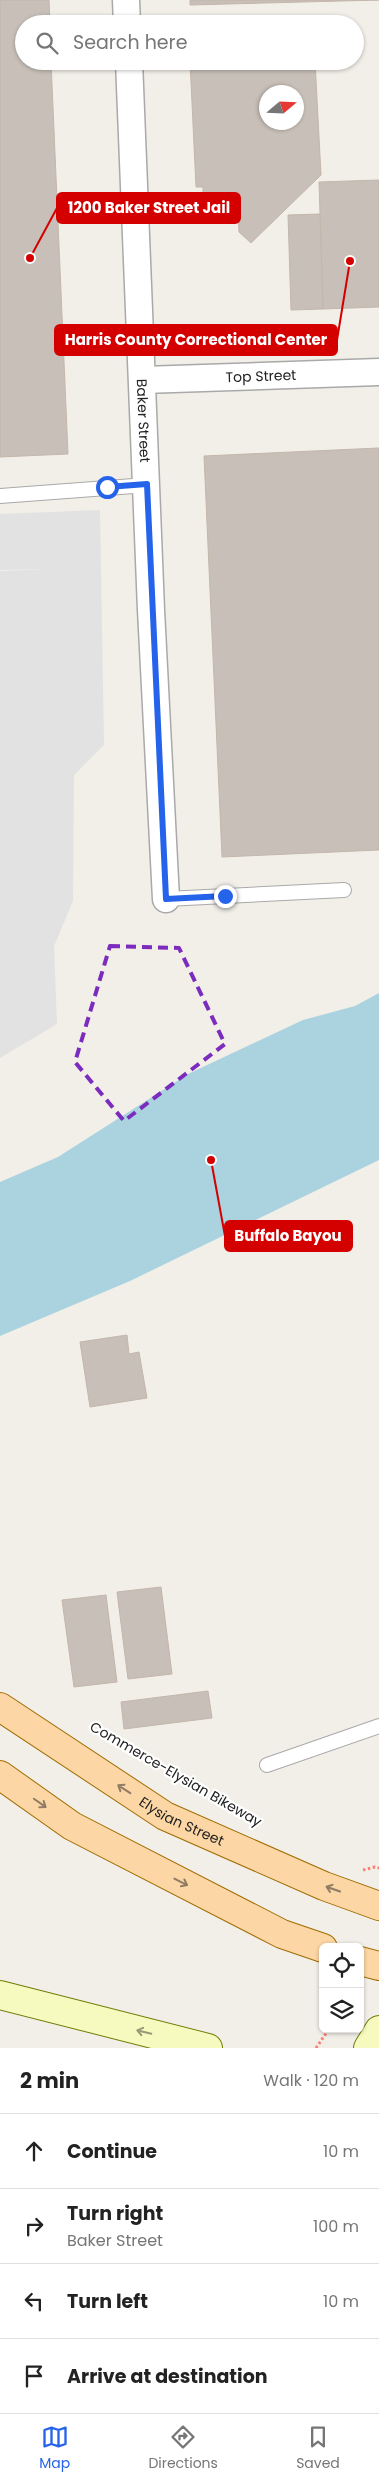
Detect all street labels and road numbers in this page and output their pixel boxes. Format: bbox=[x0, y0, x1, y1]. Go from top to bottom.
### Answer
street label: Top Street bbox=[225, 365, 297, 387]
street label: Baker Street bbox=[132, 378, 155, 463]
street label: Commerce-Elysian Bikeway bbox=[86, 1716, 266, 1832]
street label: Elysian Street bbox=[135, 1792, 227, 1851]

